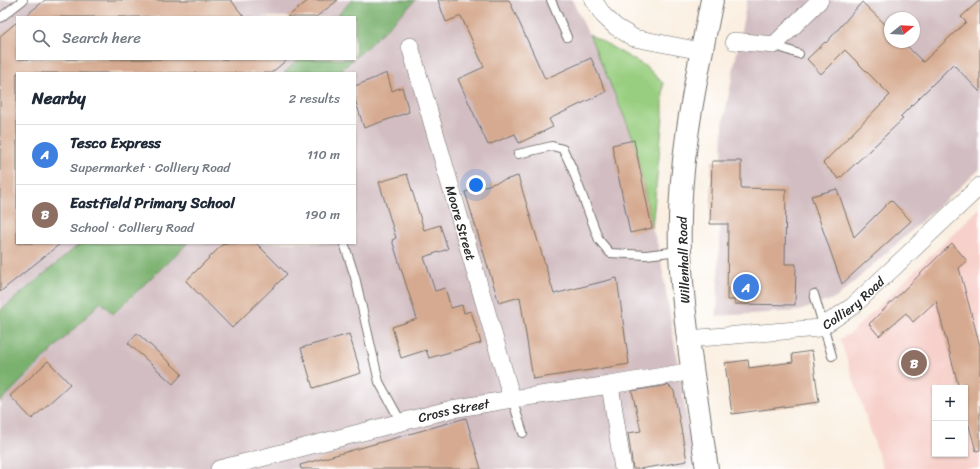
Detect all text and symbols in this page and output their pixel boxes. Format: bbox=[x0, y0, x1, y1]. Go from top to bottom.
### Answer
north arrow bbox=[884, 12, 920, 48]
search box bbox=[16, 16, 356, 60]
text: Search here bbox=[62, 25, 141, 51]
icon: search bbox=[30, 27, 52, 49]
text: Nearby bbox=[32, 83, 86, 113]
text: 2 results bbox=[289, 87, 340, 110]
text: Tesco Express bbox=[70, 130, 161, 156]
text: A bbox=[41, 143, 49, 166]
text: 110 m bbox=[307, 143, 340, 166]
text: Supermarket · Colliery Road bbox=[70, 156, 230, 179]
your location bbox=[466, 175, 486, 195]
street label: Moore Street bbox=[439, 183, 482, 263]
text: Eastfield Primary School bbox=[70, 190, 235, 216]
text: B bbox=[41, 203, 49, 226]
text: 190 m bbox=[305, 203, 340, 226]
street label: Willenhall Road bbox=[670, 215, 697, 304]
text: School · Colliery Road bbox=[70, 216, 194, 239]
street label: Colliery Road bbox=[817, 270, 891, 336]
pin: A bbox=[733, 272, 759, 302]
pin: B bbox=[901, 348, 927, 378]
map controls bbox=[932, 385, 968, 457]
button: + bbox=[932, 385, 968, 421]
street label: Cross Street bbox=[415, 392, 492, 429]
button: − bbox=[932, 421, 968, 457]

